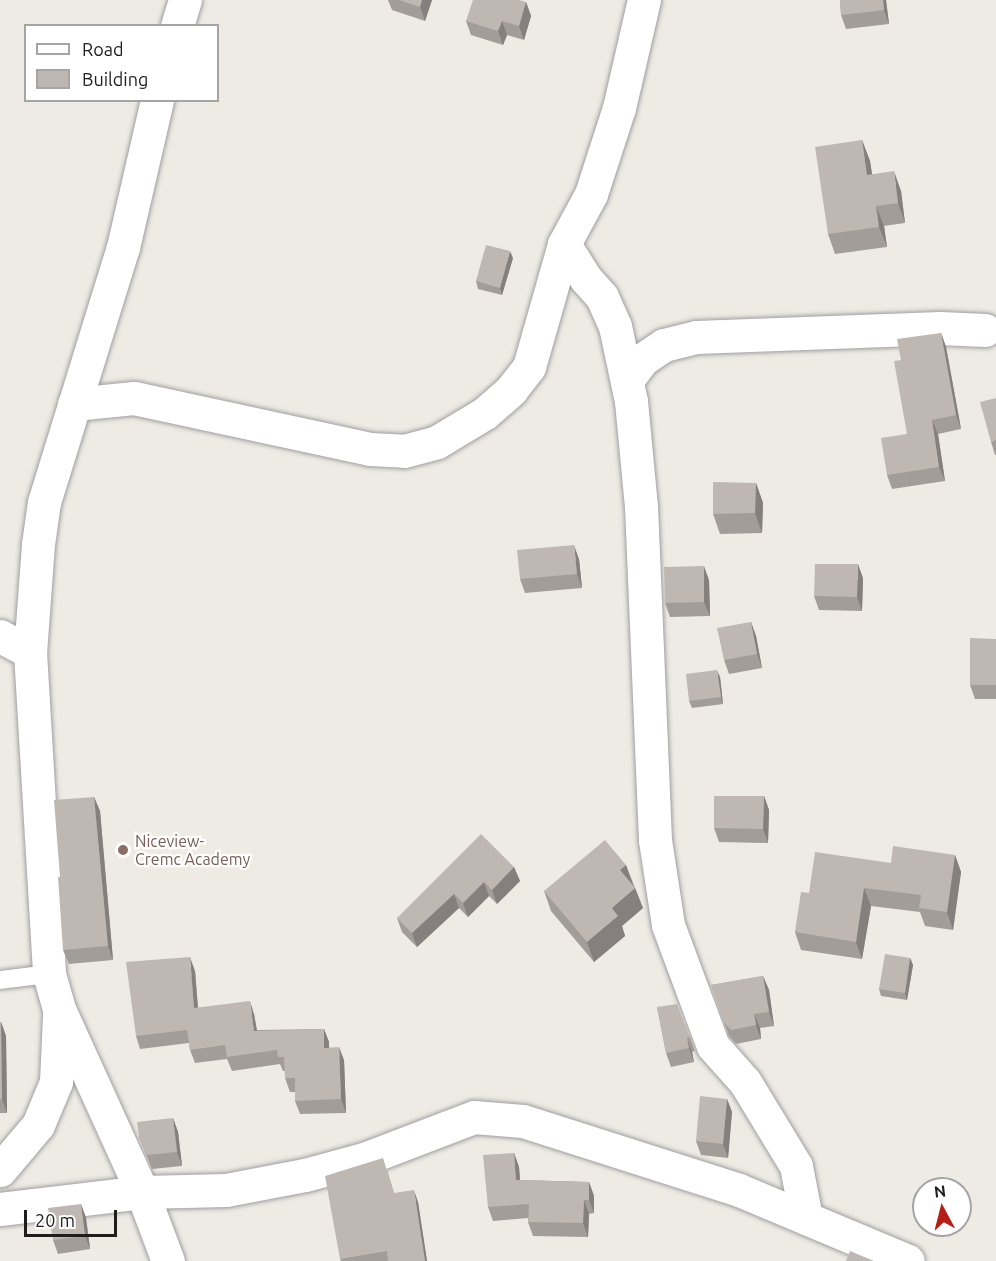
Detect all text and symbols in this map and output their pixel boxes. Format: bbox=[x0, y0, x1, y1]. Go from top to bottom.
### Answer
legend bbox=[24, 24, 219, 102]
text: Road bbox=[82, 39, 124, 59]
text: Building bbox=[82, 69, 148, 89]
place label: Niceview- Cremc Academy bbox=[135, 831, 250, 869]
marker: Niceview- Cremc Academy bbox=[116, 843, 130, 857]
north arrow bbox=[912, 1177, 972, 1237]
text: N bbox=[933, 1181, 947, 1201]
scale bar bbox=[27, 1198, 120, 1236]
text: 20 m bbox=[35, 1210, 75, 1230]

